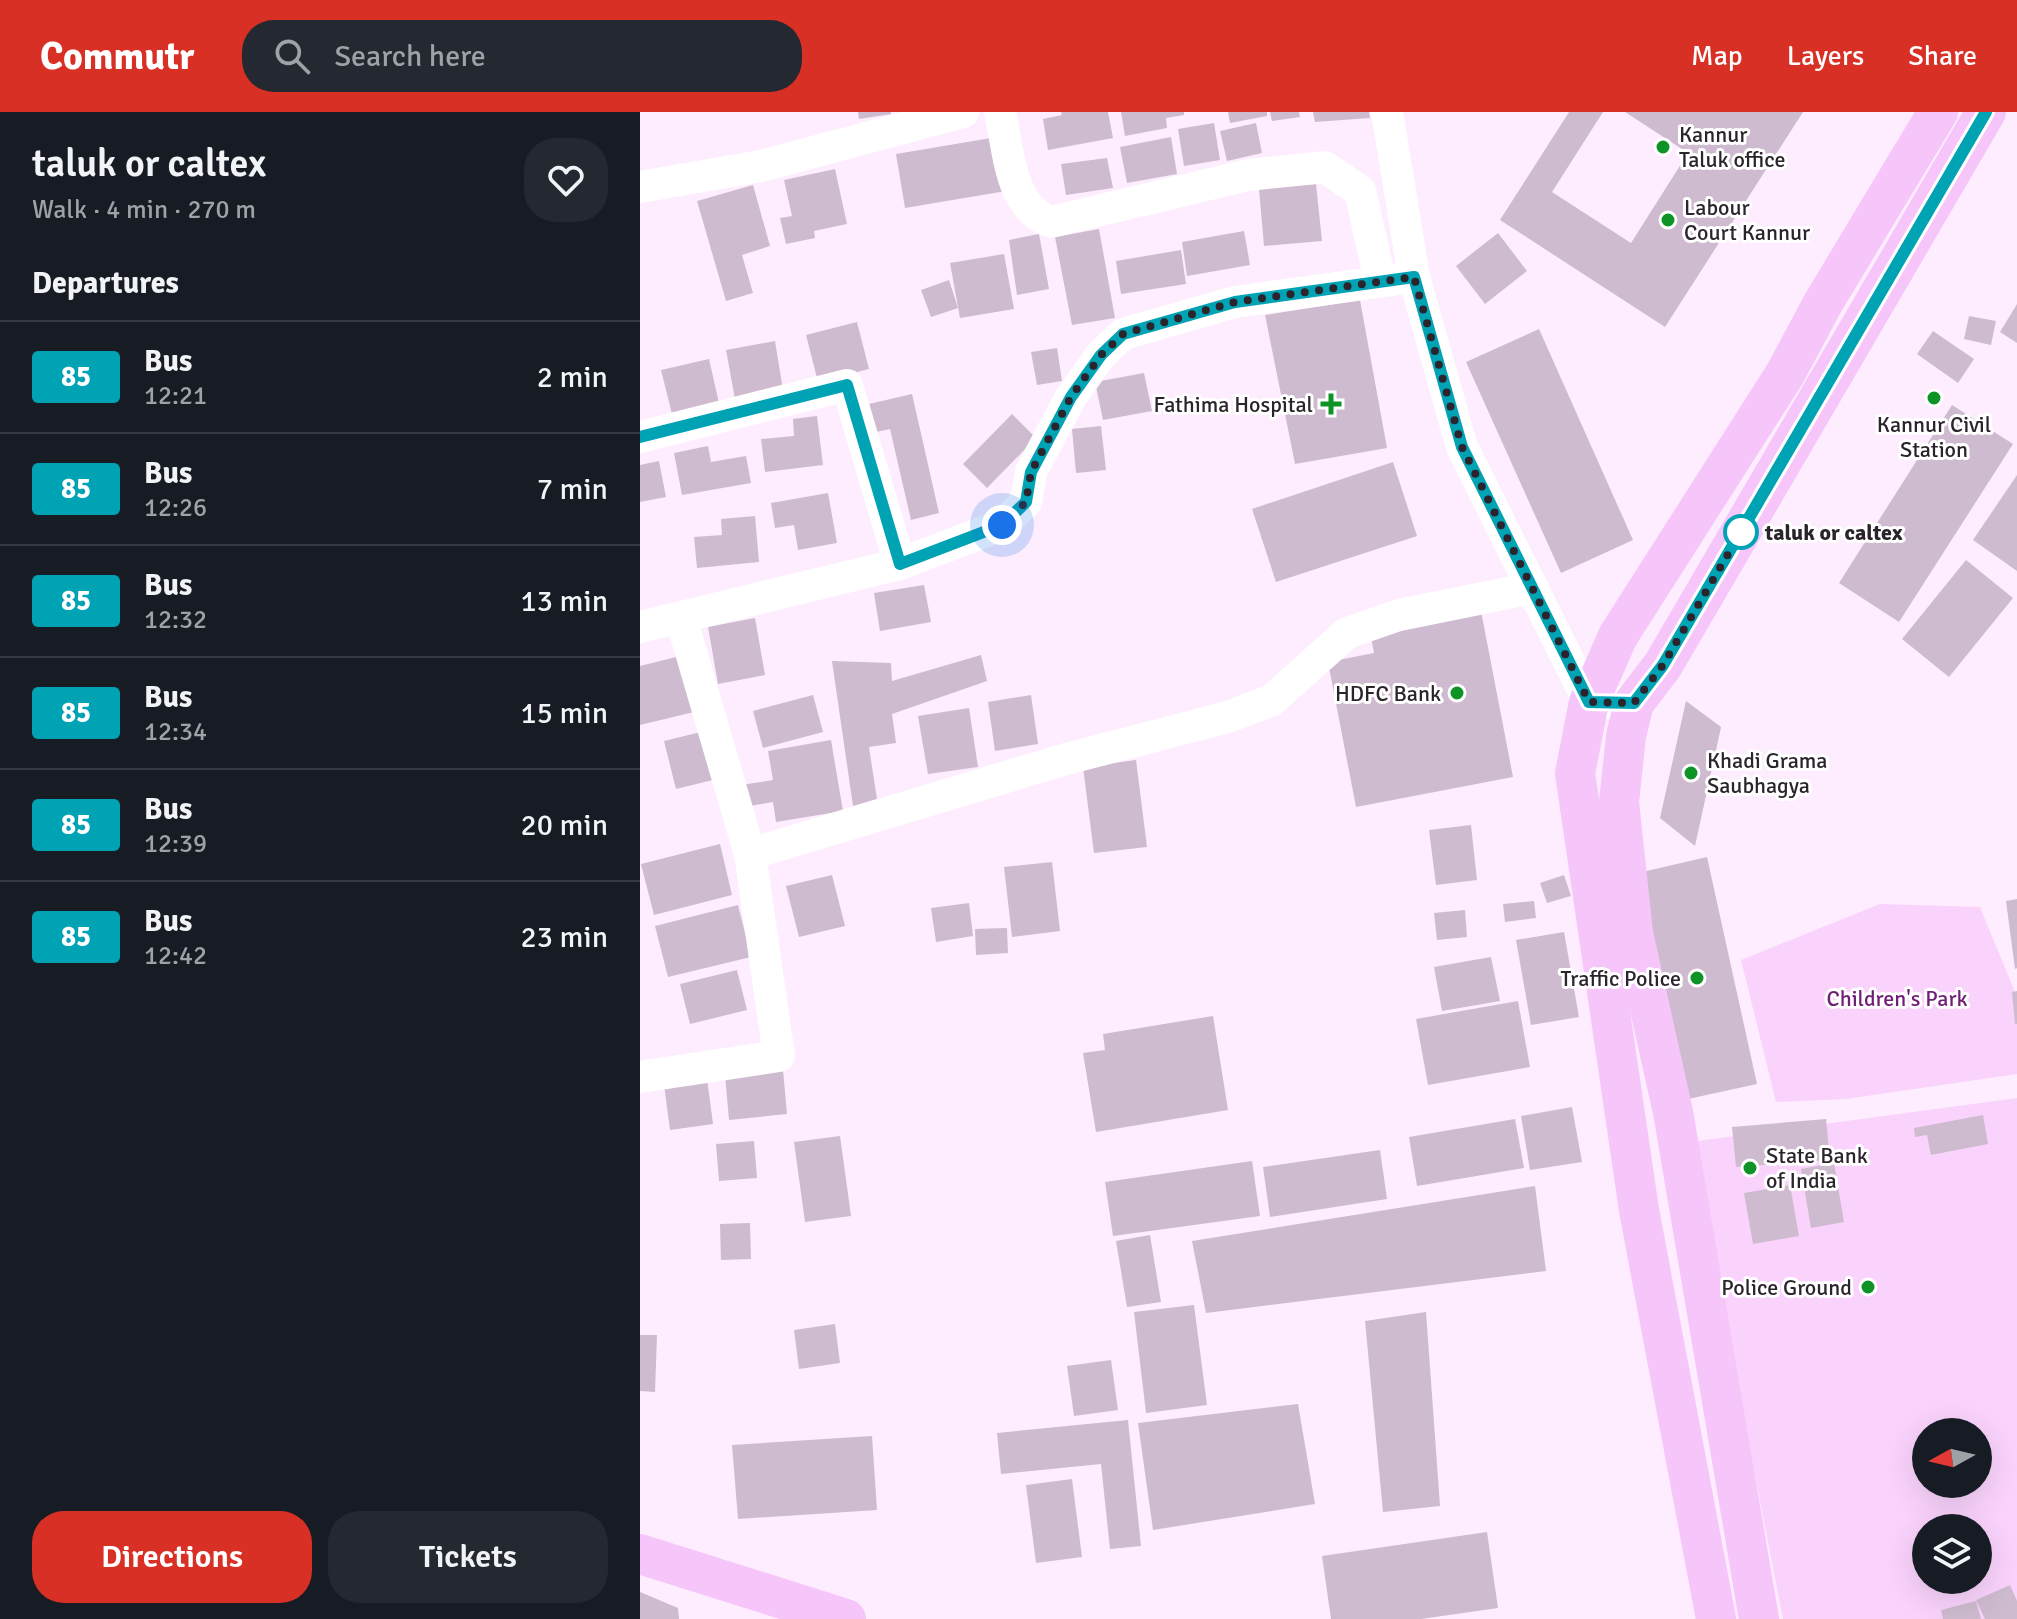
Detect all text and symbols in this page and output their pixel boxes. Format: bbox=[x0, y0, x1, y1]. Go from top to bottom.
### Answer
search box bbox=[242, 20, 802, 92]
text: Commutr bbox=[40, 33, 194, 80]
icon: search bbox=[270, 34, 314, 78]
text: Search here bbox=[334, 38, 486, 75]
text: Map bbox=[1691, 39, 1743, 73]
text: Layers bbox=[1787, 39, 1864, 73]
text: Share bbox=[1908, 39, 1977, 73]
place label: Kannur Taluk office bbox=[1679, 121, 1786, 173]
button: heart bbox=[524, 138, 608, 222]
marker: Kannur Taluk office bbox=[1654, 138, 1672, 156]
text: taluk or caltex bbox=[32, 140, 266, 187]
text: Walk · 4 min · 270 m bbox=[32, 194, 256, 226]
place label: Labour Court Kannur bbox=[1684, 194, 1810, 246]
marker: Labour Court Kannur bbox=[1659, 211, 1677, 229]
text: Departures bbox=[32, 265, 179, 302]
text: Bus bbox=[144, 343, 192, 380]
text: 2 min bbox=[537, 359, 608, 396]
text: 85 bbox=[61, 360, 91, 394]
text: 12:21 bbox=[144, 380, 207, 412]
marker: Kannur Civil Station bbox=[1925, 389, 1943, 407]
place label: Fathima Hospital bbox=[1153, 391, 1313, 418]
marker: Fathima Hospital bbox=[1320, 393, 1342, 415]
place label: Kannur Civil Station bbox=[1877, 411, 1991, 463]
text: Bus bbox=[144, 455, 192, 492]
text: 7 min bbox=[537, 471, 608, 508]
text: 85 bbox=[61, 472, 91, 506]
text: 12:26 bbox=[144, 492, 207, 524]
your location bbox=[982, 505, 1022, 545]
marker: taluk or caltex bbox=[1724, 515, 1758, 549]
place label: taluk or caltex bbox=[1764, 519, 1903, 546]
text: Bus bbox=[144, 567, 192, 604]
text: 13 min bbox=[521, 583, 608, 620]
text: 85 bbox=[61, 584, 91, 618]
text: 12:32 bbox=[144, 604, 207, 636]
text: Bus bbox=[144, 679, 192, 716]
place label: HDFC Bank bbox=[1335, 680, 1441, 707]
marker: HDFC Bank bbox=[1448, 684, 1466, 702]
text: 15 min bbox=[521, 695, 608, 732]
text: 85 bbox=[61, 696, 91, 730]
text: 12:34 bbox=[144, 716, 207, 748]
place label: Khadi Grama Saubhagya bbox=[1707, 747, 1827, 799]
marker: Khadi Grama Saubhagya bbox=[1682, 764, 1700, 782]
text: Bus bbox=[144, 791, 192, 828]
text: 20 min bbox=[521, 807, 608, 844]
text: 85 bbox=[61, 808, 91, 842]
text: 12:39 bbox=[144, 828, 207, 860]
text: Bus bbox=[144, 903, 192, 940]
text: 23 min bbox=[521, 919, 608, 956]
text: 85 bbox=[61, 920, 91, 954]
text: 12:42 bbox=[144, 940, 207, 972]
place label: Traffic Police bbox=[1561, 965, 1681, 992]
marker: Traffic Police bbox=[1688, 969, 1706, 987]
park label: Children's Park bbox=[1826, 985, 1968, 1012]
place label: State Bank of India bbox=[1766, 1142, 1868, 1194]
marker: State Bank of India bbox=[1741, 1159, 1759, 1177]
place label: Police Ground bbox=[1721, 1274, 1852, 1301]
marker: Police Ground bbox=[1859, 1278, 1877, 1296]
north arrow bbox=[1912, 1418, 1992, 1498]
map controls bbox=[1912, 1418, 1992, 1594]
button: Directions bbox=[32, 1511, 312, 1603]
button: Tickets bbox=[328, 1511, 608, 1603]
button: layers bbox=[1912, 1514, 1992, 1594]

